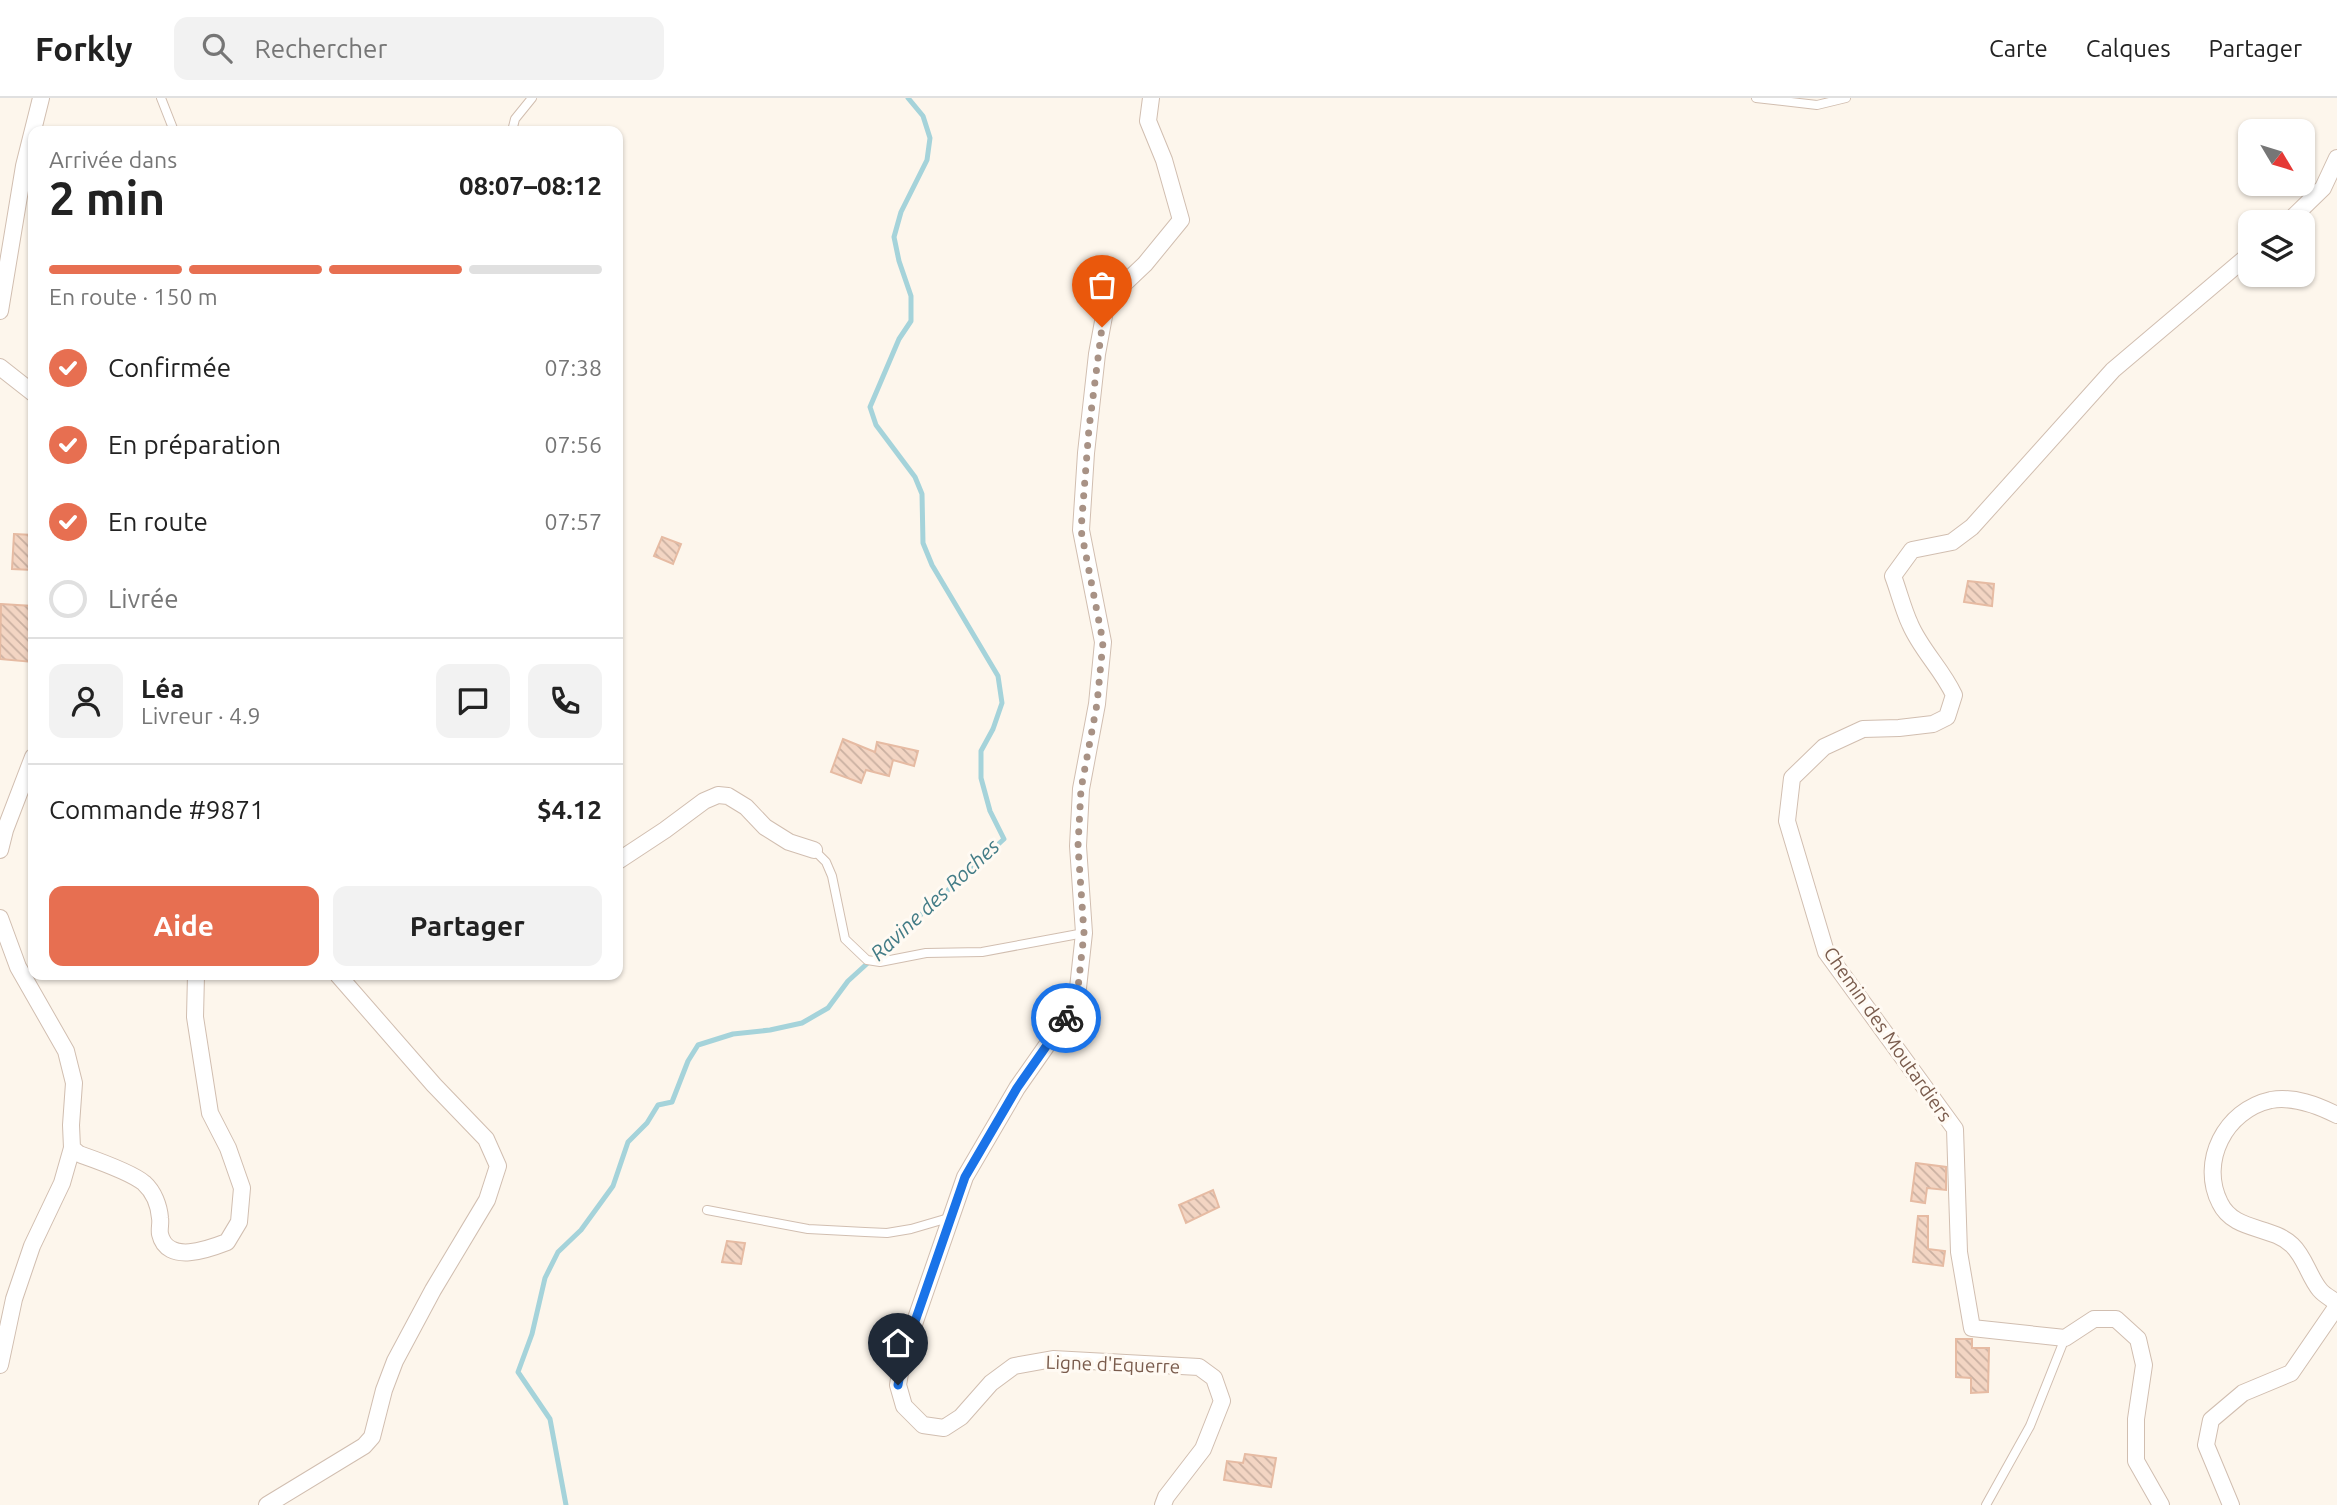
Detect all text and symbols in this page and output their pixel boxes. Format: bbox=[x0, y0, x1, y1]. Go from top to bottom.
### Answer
search box bbox=[174, 17, 664, 80]
icon: search bbox=[198, 29, 236, 67]
text: Forkly bbox=[35, 30, 132, 67]
text: Rechercher bbox=[254, 34, 387, 63]
text: Carte bbox=[1989, 35, 2048, 62]
text: Calques bbox=[2086, 35, 2171, 62]
text: Partager bbox=[2209, 35, 2302, 62]
north arrow bbox=[2238, 119, 2315, 196]
map controls bbox=[2238, 119, 2315, 287]
text: Arrivée dans bbox=[49, 147, 177, 172]
text: 08:07–08:12 bbox=[459, 171, 602, 200]
text: 2 min bbox=[49, 172, 165, 224]
button: layers bbox=[2238, 210, 2315, 287]
pin bbox=[1072, 255, 1132, 327]
icon: bag bbox=[1083, 266, 1121, 304]
text: En route · 150 m bbox=[49, 284, 218, 309]
icon: check bbox=[49, 349, 87, 387]
text: Confirmée bbox=[108, 353, 231, 382]
text: 07:38 bbox=[544, 355, 602, 380]
icon: check bbox=[49, 426, 87, 464]
text: En préparation bbox=[108, 430, 281, 459]
text: 07:56 bbox=[544, 432, 602, 457]
icon: check bbox=[49, 503, 87, 541]
text: En route bbox=[108, 507, 208, 536]
text: 07:57 bbox=[544, 509, 602, 534]
text: Livrée bbox=[108, 584, 179, 613]
button: person bbox=[49, 664, 123, 738]
button: chat bbox=[436, 664, 510, 738]
button: phone bbox=[528, 664, 602, 738]
text: Léa bbox=[141, 674, 184, 703]
text: Livreur · 4.9 bbox=[141, 703, 261, 728]
text: Commande #9871 bbox=[49, 795, 265, 824]
text: $4.12 bbox=[537, 795, 602, 824]
water label: Ravine des Roches bbox=[865, 833, 1004, 965]
button: Aide bbox=[49, 886, 319, 966]
button: Partager bbox=[333, 886, 602, 966]
street label: Chemin des Moutardiers bbox=[1819, 943, 1957, 1125]
courier bbox=[1031, 983, 1101, 1053]
icon: bike bbox=[1047, 999, 1085, 1037]
pin bbox=[868, 1313, 928, 1385]
icon: home bbox=[879, 1324, 917, 1362]
street label: Ligne d'Equerre bbox=[1045, 1351, 1181, 1377]

